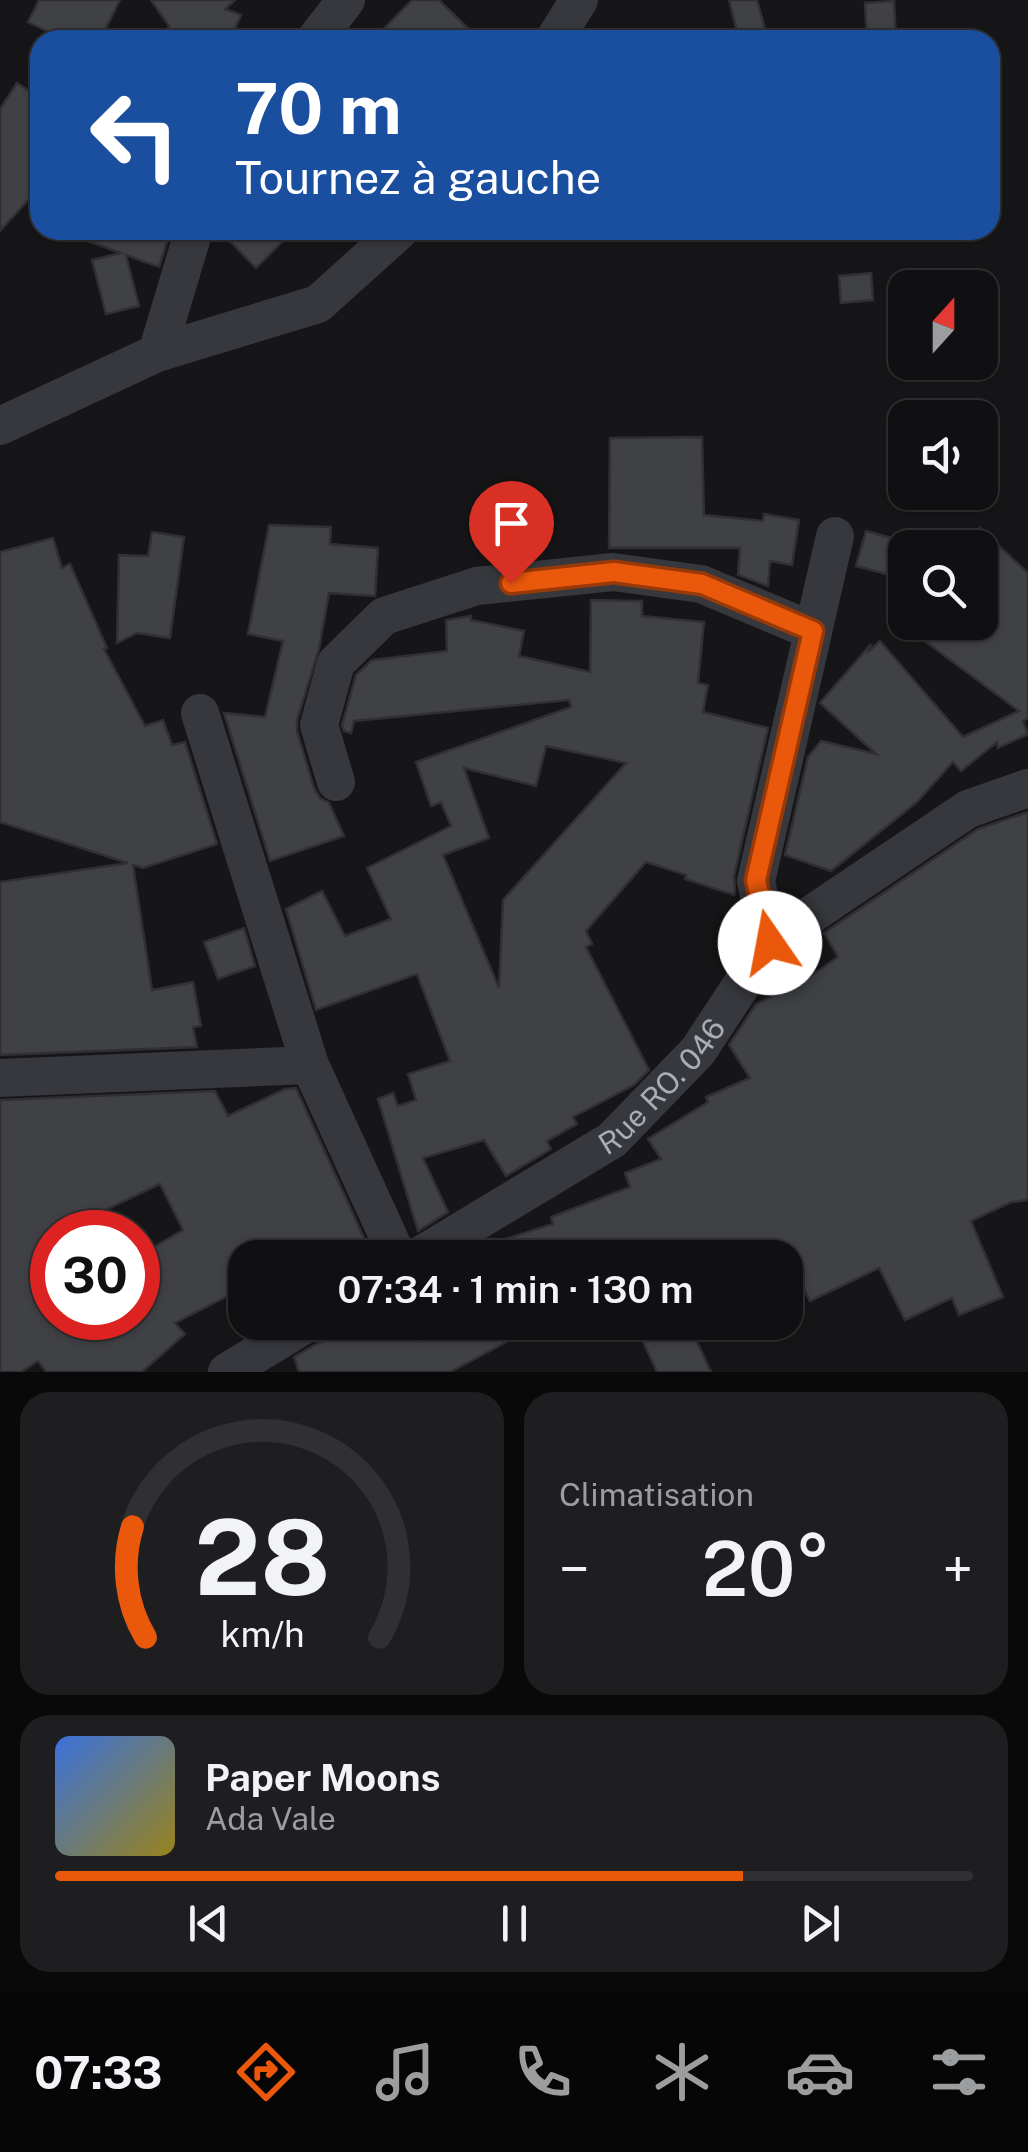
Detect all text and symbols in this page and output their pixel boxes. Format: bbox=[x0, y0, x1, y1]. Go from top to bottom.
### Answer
text: 70 m bbox=[235, 67, 402, 150]
icon: left bbox=[70, 70, 200, 200]
text: Tournez à gauche bbox=[235, 151, 601, 204]
north arrow bbox=[888, 270, 998, 380]
map controls bbox=[888, 270, 998, 640]
button: sound bbox=[888, 400, 998, 510]
pin bbox=[469, 481, 554, 584]
icon: arrive bbox=[484, 496, 539, 551]
button: search bbox=[888, 530, 998, 640]
position arrow bbox=[718, 891, 822, 995]
street label: Rue RO. 046 bbox=[592, 1011, 733, 1162]
speed limit sign: 30 bbox=[30, 1210, 160, 1340]
text: 07:34 · 1 min · 130 m bbox=[337, 1267, 694, 1312]
text: Climatisation bbox=[559, 1476, 754, 1513]
text: 28 bbox=[194, 1496, 330, 1618]
text: 20° bbox=[702, 1525, 830, 1613]
text: − bbox=[559, 1537, 590, 1601]
text: + bbox=[942, 1537, 973, 1601]
text: km/h bbox=[220, 1613, 304, 1655]
text: Paper Moons bbox=[205, 1755, 440, 1800]
text: Ada Vale bbox=[205, 1800, 336, 1837]
icon: previous bbox=[181, 1896, 236, 1951]
icon: pause bbox=[487, 1896, 542, 1951]
icon: next bbox=[793, 1896, 848, 1951]
icon: directions bbox=[231, 2037, 301, 2107]
icon: music bbox=[370, 2037, 440, 2107]
icon: phone bbox=[508, 2037, 578, 2107]
icon: climate bbox=[647, 2037, 717, 2107]
icon: car bbox=[785, 2037, 855, 2107]
icon: filters bbox=[924, 2037, 994, 2107]
text: 07:33 bbox=[34, 2046, 163, 2099]

